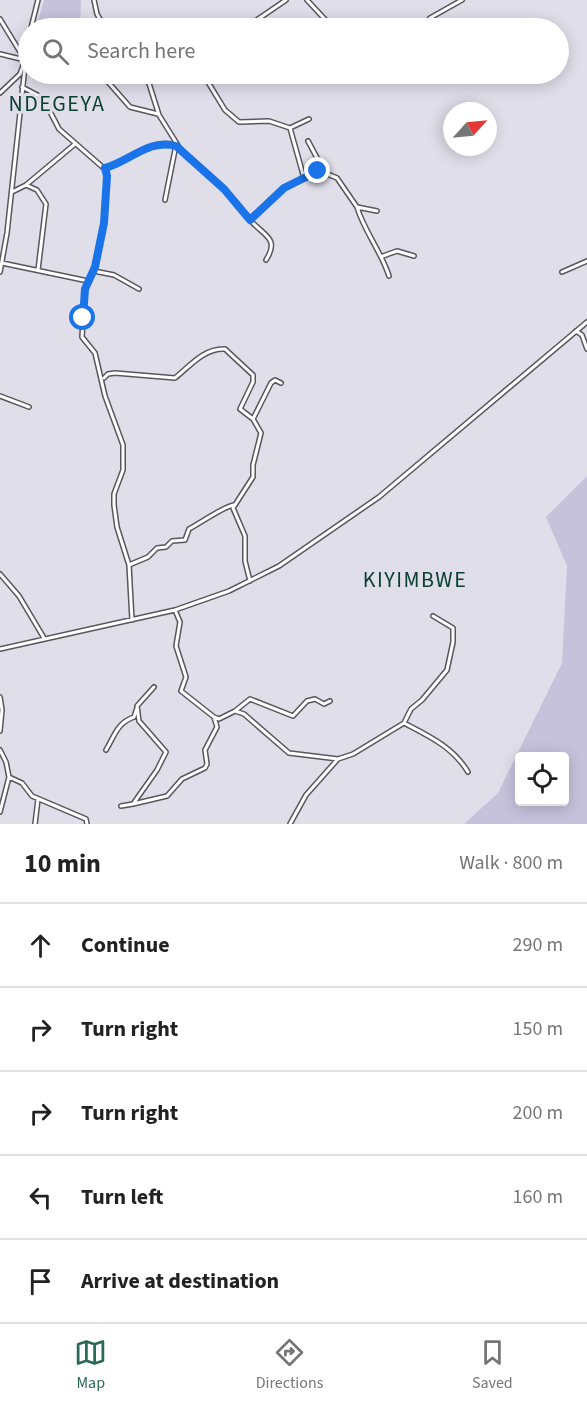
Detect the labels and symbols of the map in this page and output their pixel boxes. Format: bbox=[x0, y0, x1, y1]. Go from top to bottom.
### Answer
district label: NDEGEYA bbox=[8, 88, 106, 120]
north arrow bbox=[443, 102, 497, 156]
route end bbox=[304, 157, 330, 183]
route start bbox=[69, 304, 95, 330]
district label: KIYIMBWE bbox=[363, 564, 467, 596]

